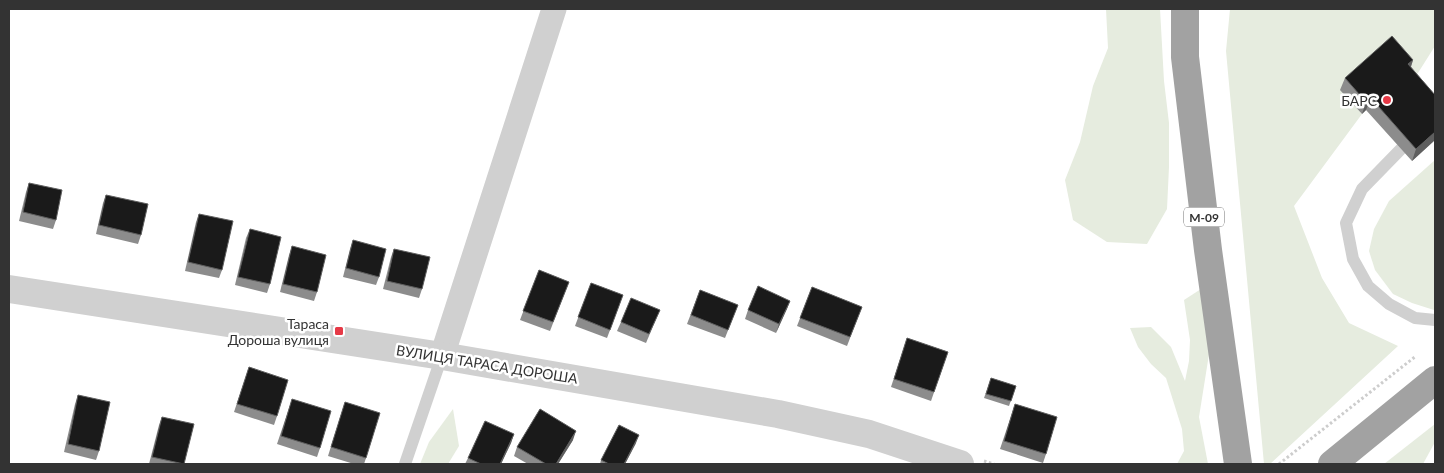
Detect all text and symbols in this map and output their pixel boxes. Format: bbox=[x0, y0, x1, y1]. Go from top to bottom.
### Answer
place label: БАРС bbox=[1341, 92, 1378, 109]
marker: БАРС bbox=[1381, 94, 1393, 106]
road number: М-09 bbox=[1184, 208, 1224, 226]
place label: Тараса Дороша вулиця bbox=[228, 315, 329, 348]
marker: Тараса Дороша вулиця bbox=[333, 325, 345, 337]
street label: ВУЛИЦЯ ТАРАСА ДОРОША bbox=[395, 341, 580, 387]

